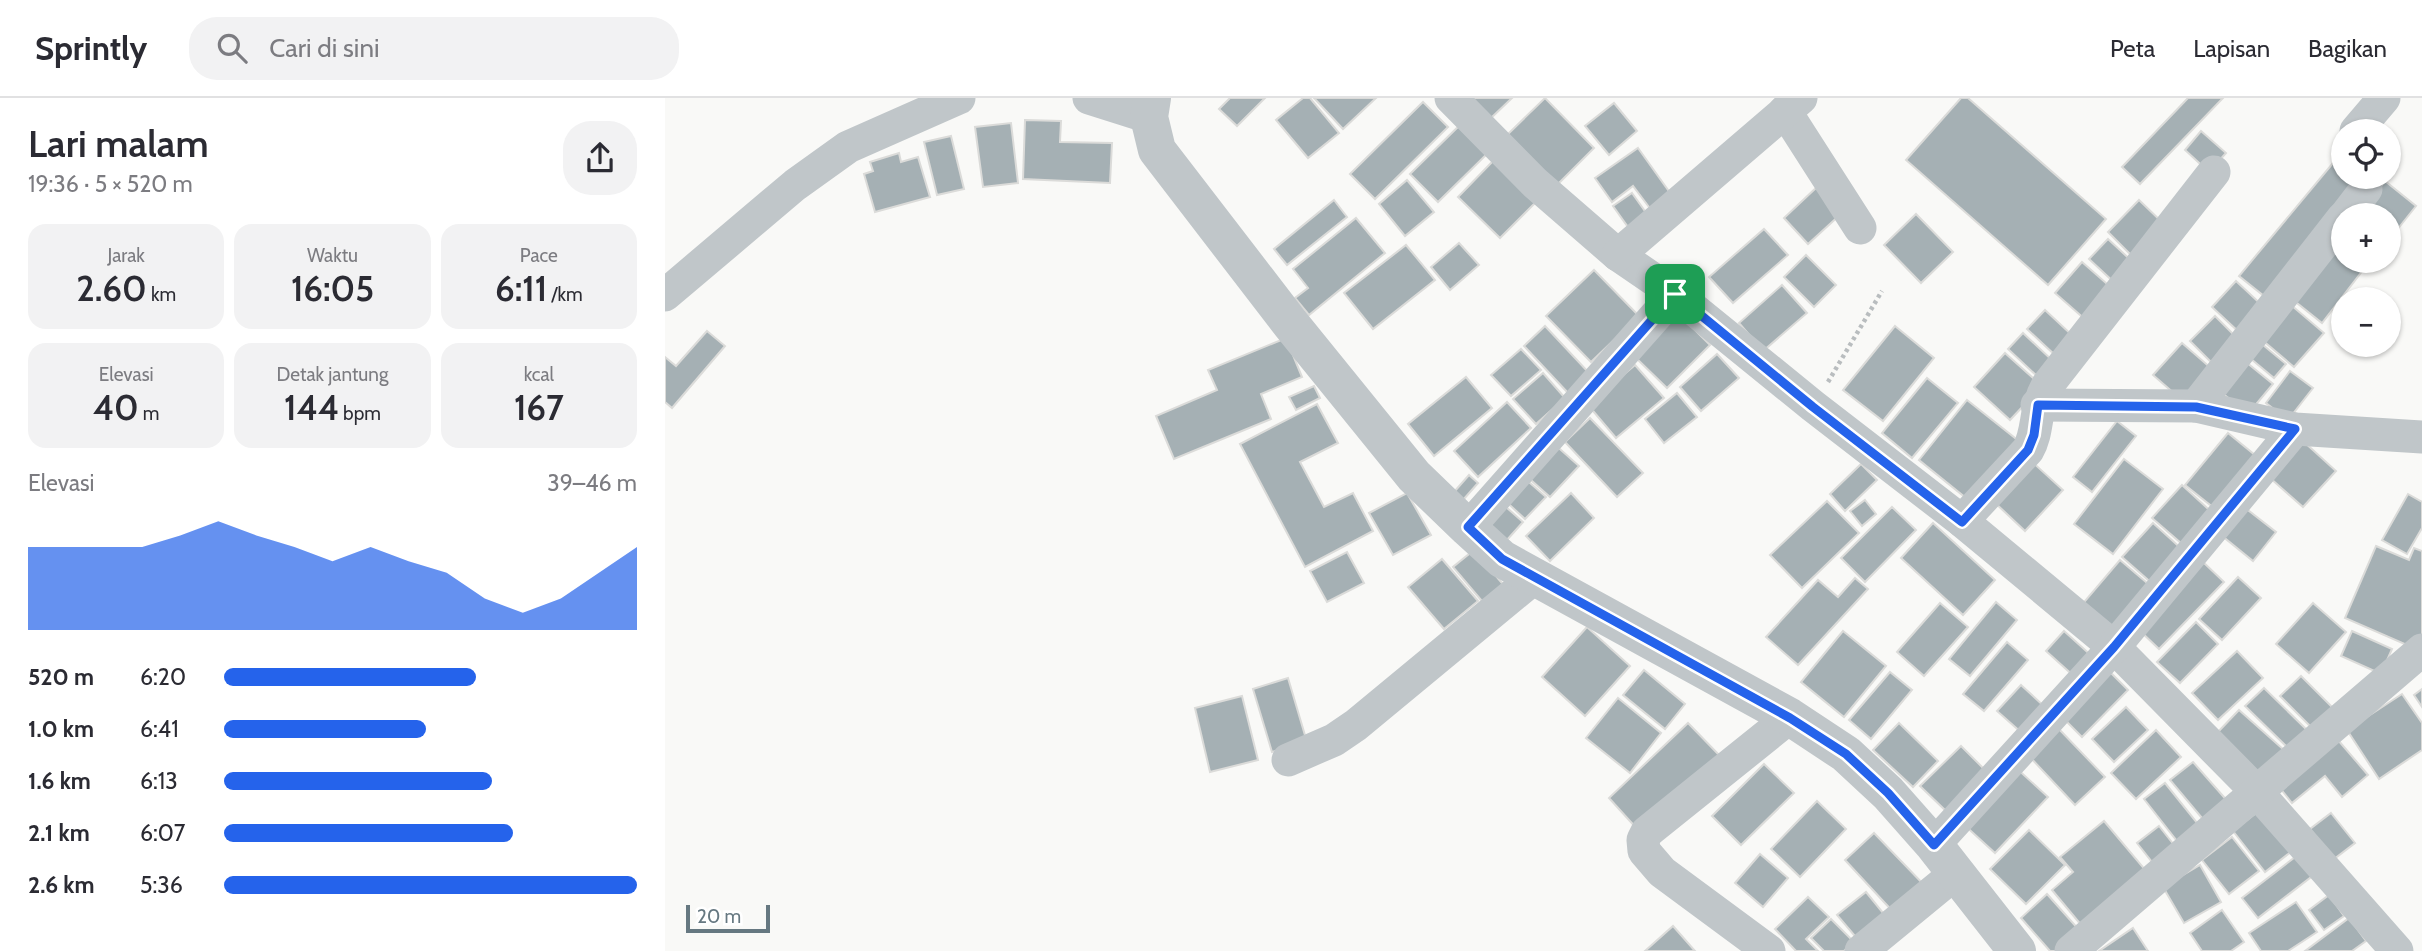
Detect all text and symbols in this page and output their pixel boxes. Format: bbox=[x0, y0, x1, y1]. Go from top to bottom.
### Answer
search box bbox=[189, 17, 679, 80]
text: Sprintly bbox=[35, 28, 147, 68]
icon: search bbox=[213, 29, 251, 67]
text: Cari di sini bbox=[269, 32, 379, 64]
text: Peta bbox=[2110, 34, 2155, 63]
text: Lapisan bbox=[2193, 34, 2270, 63]
text: Bagikan bbox=[2308, 34, 2387, 63]
map controls bbox=[2331, 119, 2401, 357]
button: locate bbox=[2331, 119, 2401, 189]
text: Lari malam bbox=[28, 120, 209, 167]
button: share bbox=[563, 121, 637, 195]
text: 19:36 · 5 × 520 m bbox=[28, 170, 193, 198]
button: + bbox=[2331, 203, 2401, 273]
text: Jarak bbox=[108, 244, 145, 267]
text: Waktu bbox=[307, 244, 358, 267]
text: Pace bbox=[520, 244, 558, 267]
pin bbox=[1645, 264, 1705, 324]
text: 2.60 bbox=[76, 267, 147, 310]
text: 16:05 bbox=[291, 267, 374, 310]
text: 6:11 bbox=[495, 267, 547, 310]
icon: arrive bbox=[1656, 275, 1694, 313]
text: km bbox=[147, 283, 176, 306]
text: /km bbox=[547, 283, 583, 306]
button: − bbox=[2331, 287, 2401, 357]
text: Elevasi bbox=[99, 363, 154, 386]
text: Detak jantung bbox=[277, 363, 388, 386]
text: kcal bbox=[524, 363, 554, 386]
text: 40 bbox=[93, 386, 139, 429]
text: 144 bbox=[284, 386, 339, 429]
text: 167 bbox=[514, 386, 564, 429]
text: m bbox=[139, 402, 160, 425]
text: bpm bbox=[339, 402, 381, 425]
text: Elevasi bbox=[28, 469, 94, 497]
text: 39–46 m bbox=[547, 469, 637, 497]
text: 520 m bbox=[28, 663, 94, 691]
text: 6:20 bbox=[140, 663, 186, 691]
text: 1.0 km bbox=[28, 715, 94, 743]
text: 6:41 bbox=[140, 715, 179, 743]
text: 1.6 km bbox=[28, 767, 91, 795]
text: 6:13 bbox=[140, 767, 178, 795]
text: 2.1 km bbox=[28, 819, 90, 847]
text: 6:07 bbox=[140, 819, 185, 847]
text: 2.6 km bbox=[28, 871, 95, 899]
text: 5:36 bbox=[140, 871, 183, 899]
scale bar bbox=[686, 902, 770, 934]
text: 20 m bbox=[697, 905, 741, 928]

